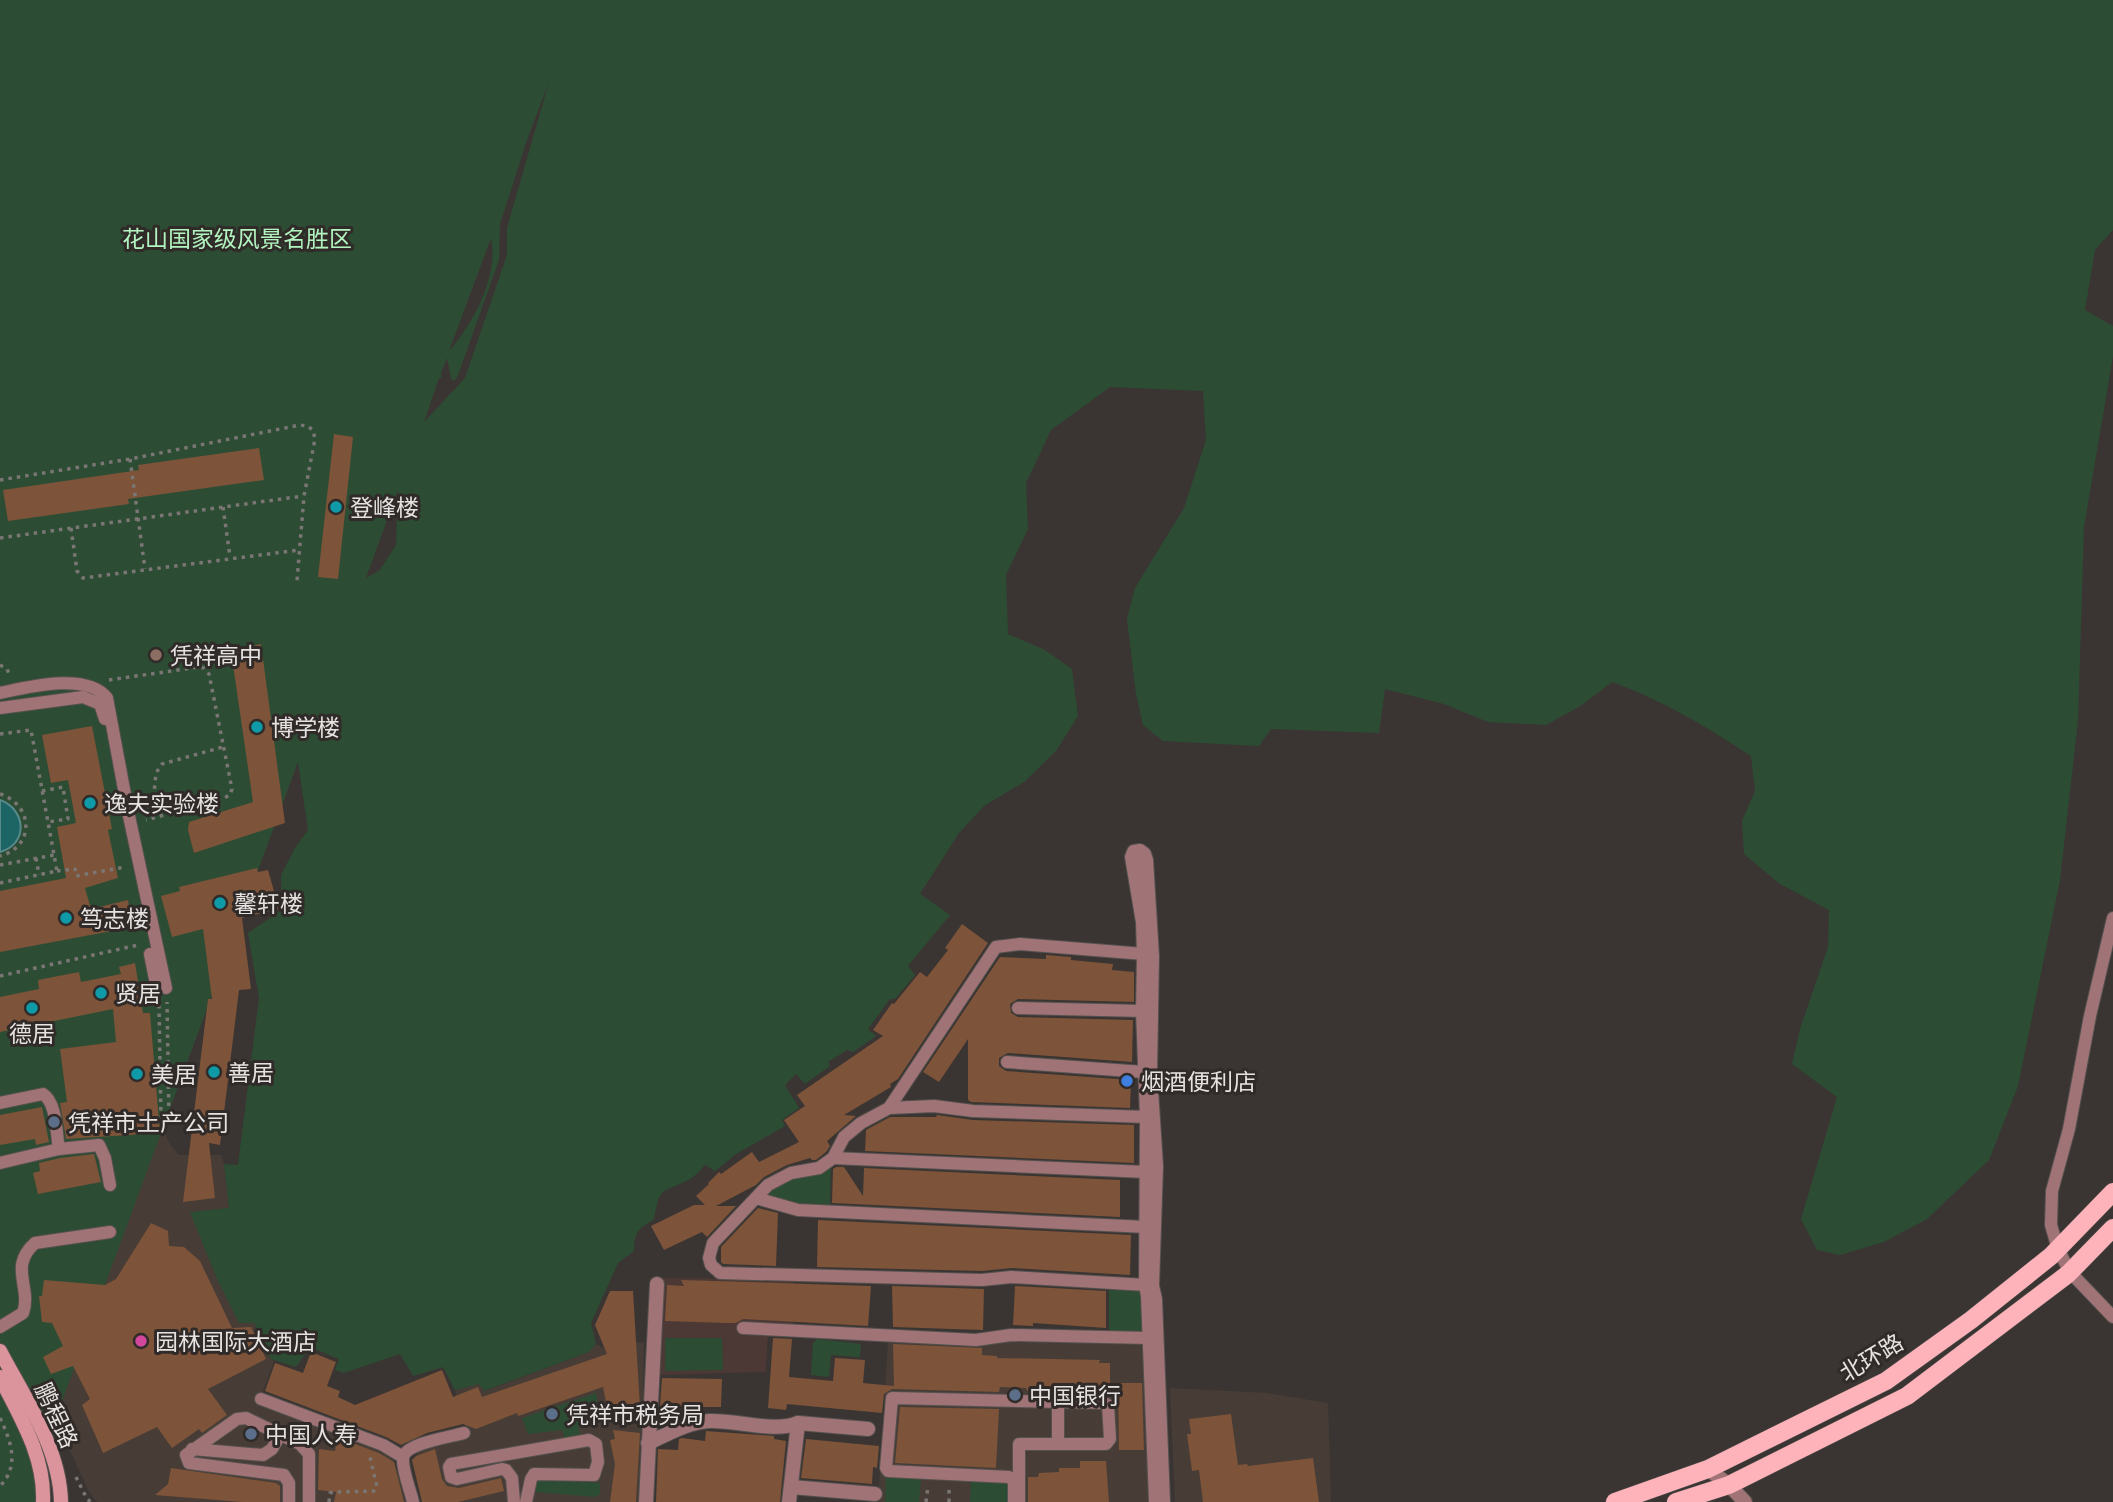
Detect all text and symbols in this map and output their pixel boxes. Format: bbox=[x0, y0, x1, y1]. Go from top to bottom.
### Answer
park label: 花山国家级风景名胜区 bbox=[122, 222, 352, 254]
place label: 登峰楼 bbox=[350, 491, 419, 523]
marker: 登峰楼 bbox=[328, 499, 344, 515]
place label: 凭祥高中 bbox=[170, 639, 262, 671]
marker: 凭祥高中 bbox=[148, 647, 164, 663]
place label: 博学楼 bbox=[271, 711, 340, 743]
marker: 博学楼 bbox=[249, 719, 265, 735]
place label: 逸夫实验楼 bbox=[104, 787, 219, 819]
marker: 逸夫实验楼 bbox=[82, 795, 98, 811]
place label: 馨轩楼 bbox=[234, 887, 303, 919]
marker: 馨轩楼 bbox=[212, 895, 228, 911]
place label: 笃志楼 bbox=[80, 902, 149, 934]
marker: 笃志楼 bbox=[58, 910, 74, 926]
place label: 贤居 bbox=[115, 977, 161, 1009]
marker: 贤居 bbox=[93, 985, 109, 1001]
marker: 德居 bbox=[24, 1000, 40, 1016]
place label: 德居 bbox=[9, 1017, 55, 1049]
place label: 善居 bbox=[228, 1056, 274, 1088]
place label: 美居 bbox=[151, 1058, 197, 1090]
marker: 善居 bbox=[206, 1064, 222, 1080]
place label: 烟酒便利店 bbox=[1141, 1065, 1256, 1097]
marker: 美居 bbox=[129, 1066, 145, 1082]
marker: 烟酒便利店 bbox=[1119, 1073, 1135, 1089]
place label: 凭祥市土产公司 bbox=[68, 1106, 229, 1138]
marker: 凭祥市土产公司 bbox=[46, 1114, 62, 1130]
place label: 园林国际大酒店 bbox=[155, 1325, 316, 1357]
street label: 北环路 bbox=[1833, 1326, 1909, 1388]
marker: 园林国际大酒店 bbox=[133, 1333, 149, 1349]
street label: 鹏程路 bbox=[28, 1377, 86, 1453]
place label: 中国银行 bbox=[1029, 1379, 1121, 1411]
marker: 中国银行 bbox=[1007, 1387, 1023, 1403]
place label: 凭祥市税务局 bbox=[566, 1398, 704, 1430]
marker: 凭祥市税务局 bbox=[544, 1406, 560, 1422]
place label: 中国人寿 bbox=[265, 1418, 357, 1450]
marker: 中国人寿 bbox=[243, 1426, 259, 1442]

